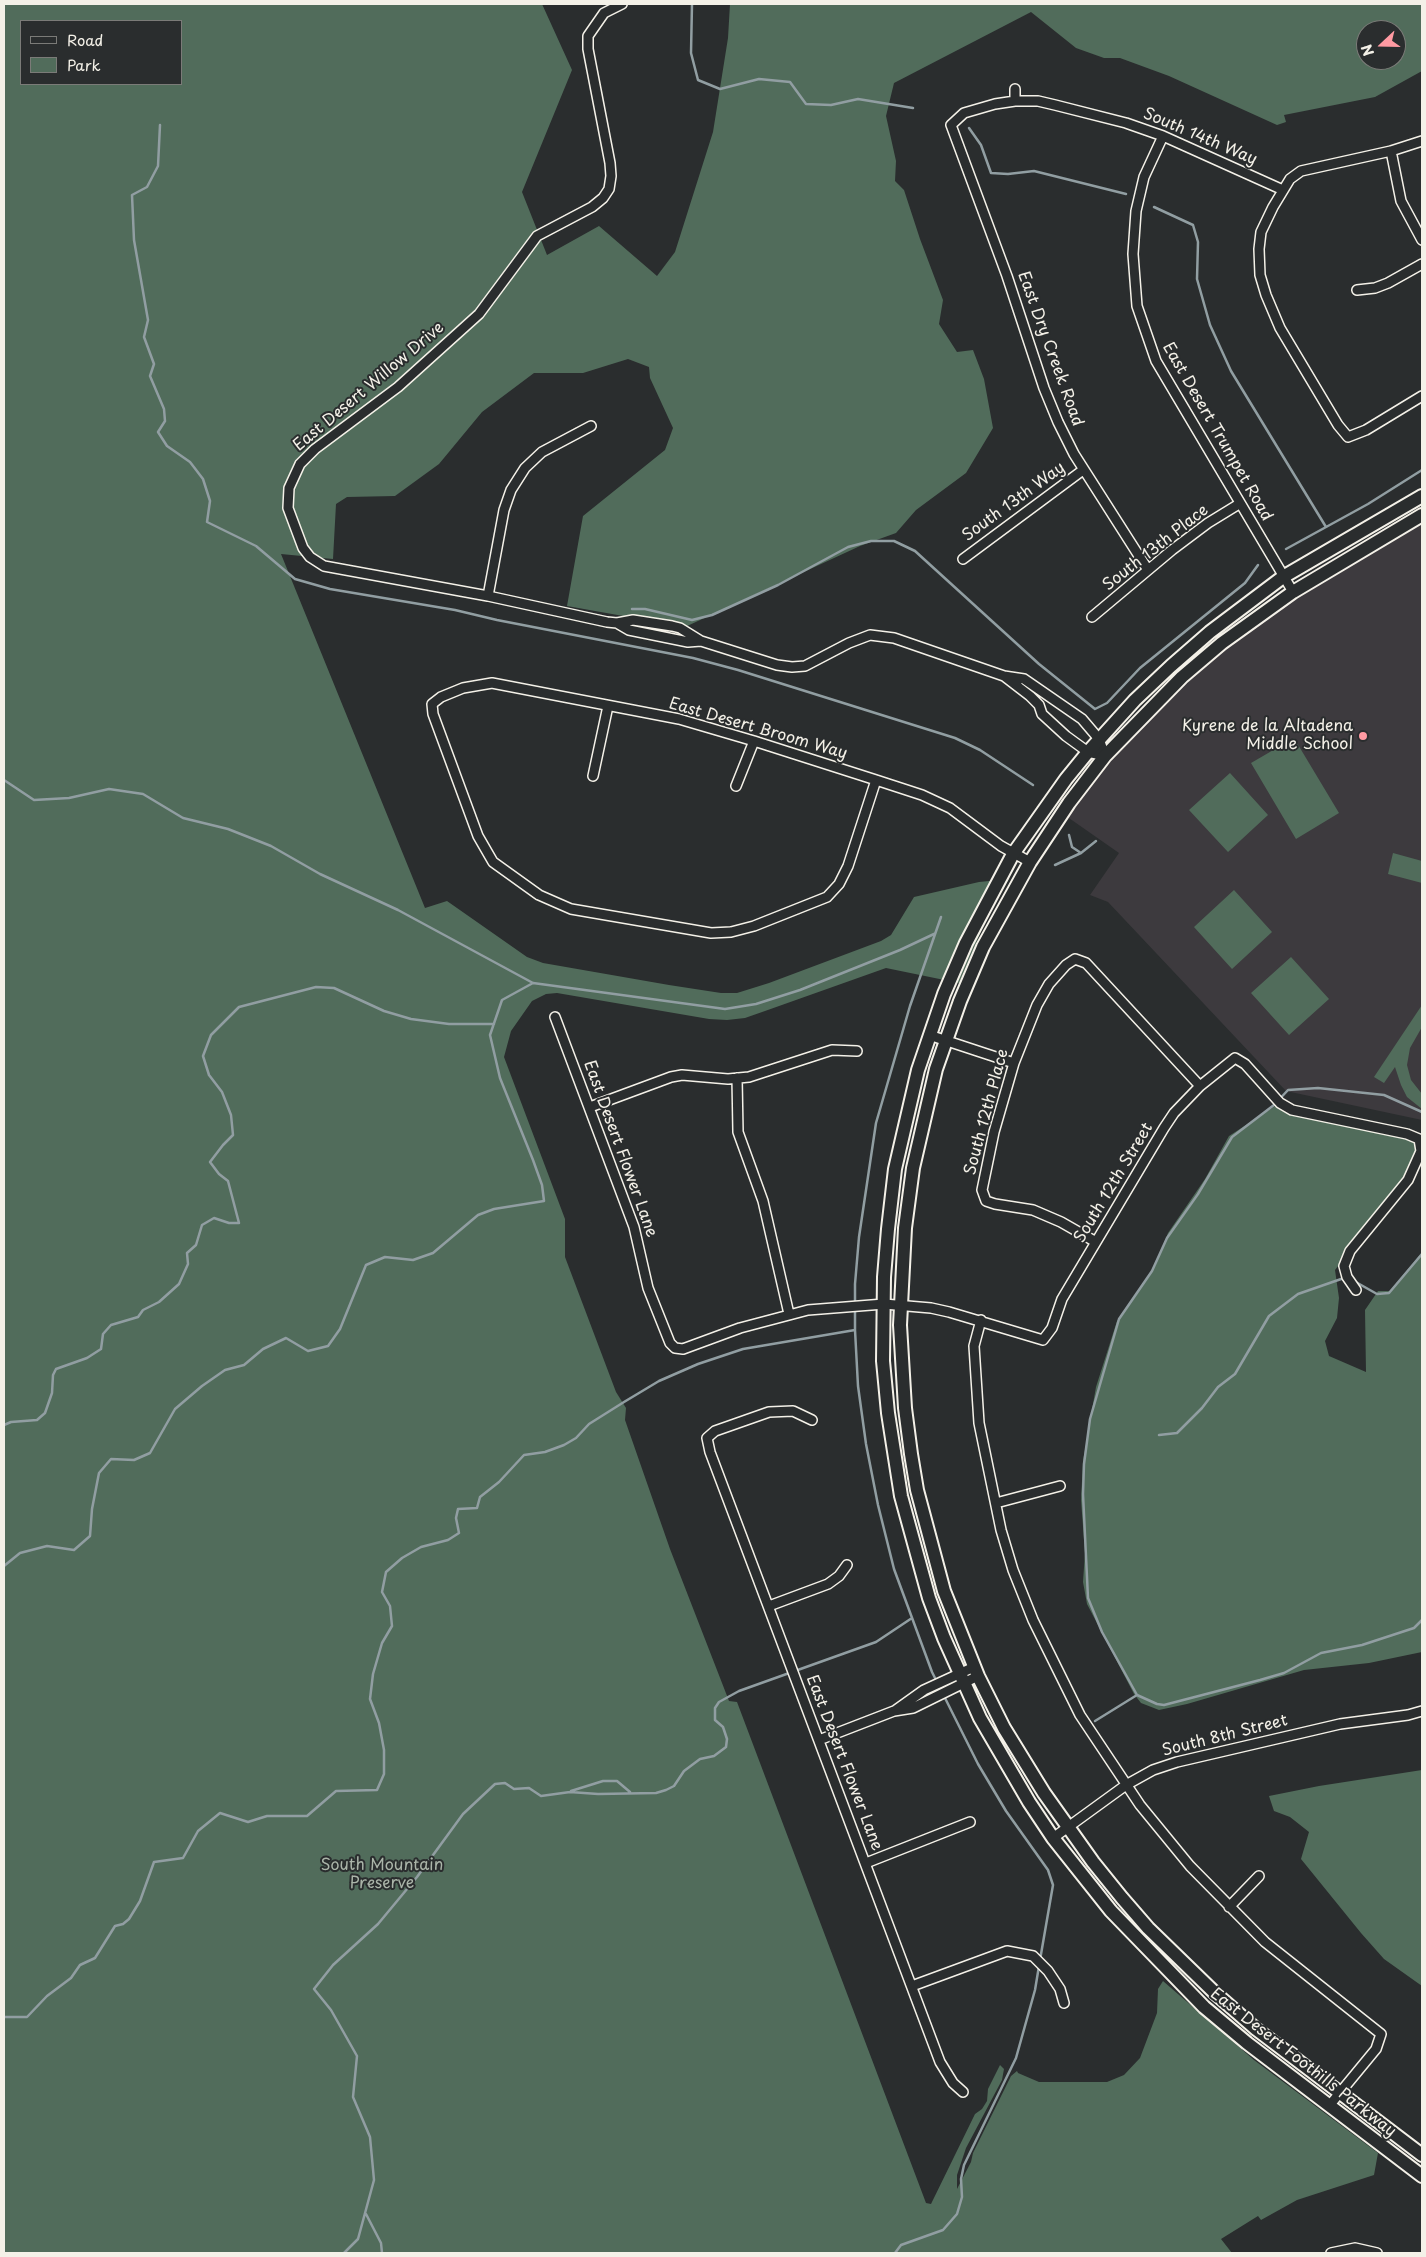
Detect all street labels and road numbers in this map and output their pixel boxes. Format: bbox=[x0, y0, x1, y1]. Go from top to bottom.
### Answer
street label: South 14th Way bbox=[1140, 104, 1260, 170]
street label: East Dry Creek Road bbox=[1013, 269, 1087, 429]
street label: East Desert Willow Drive bbox=[290, 318, 448, 456]
street label: East Desert Trumpet Road bbox=[1158, 339, 1276, 525]
street label: South 13th Way bbox=[959, 458, 1069, 546]
street label: South 13th Place bbox=[1099, 501, 1213, 595]
street label: East Desert Broom Way bbox=[667, 694, 849, 764]
street label: South 12th Place bbox=[961, 1047, 1013, 1177]
street label: East Desert Flower Lane bbox=[579, 1058, 661, 1240]
street label: South 12th Street bbox=[1071, 1120, 1157, 1246]
street label: East Desert Flower Lane bbox=[802, 1672, 886, 1854]
street label: South 8th Street bbox=[1160, 1711, 1290, 1761]
street label: East Desert Foothills Parkway bbox=[1206, 1985, 1400, 2141]

